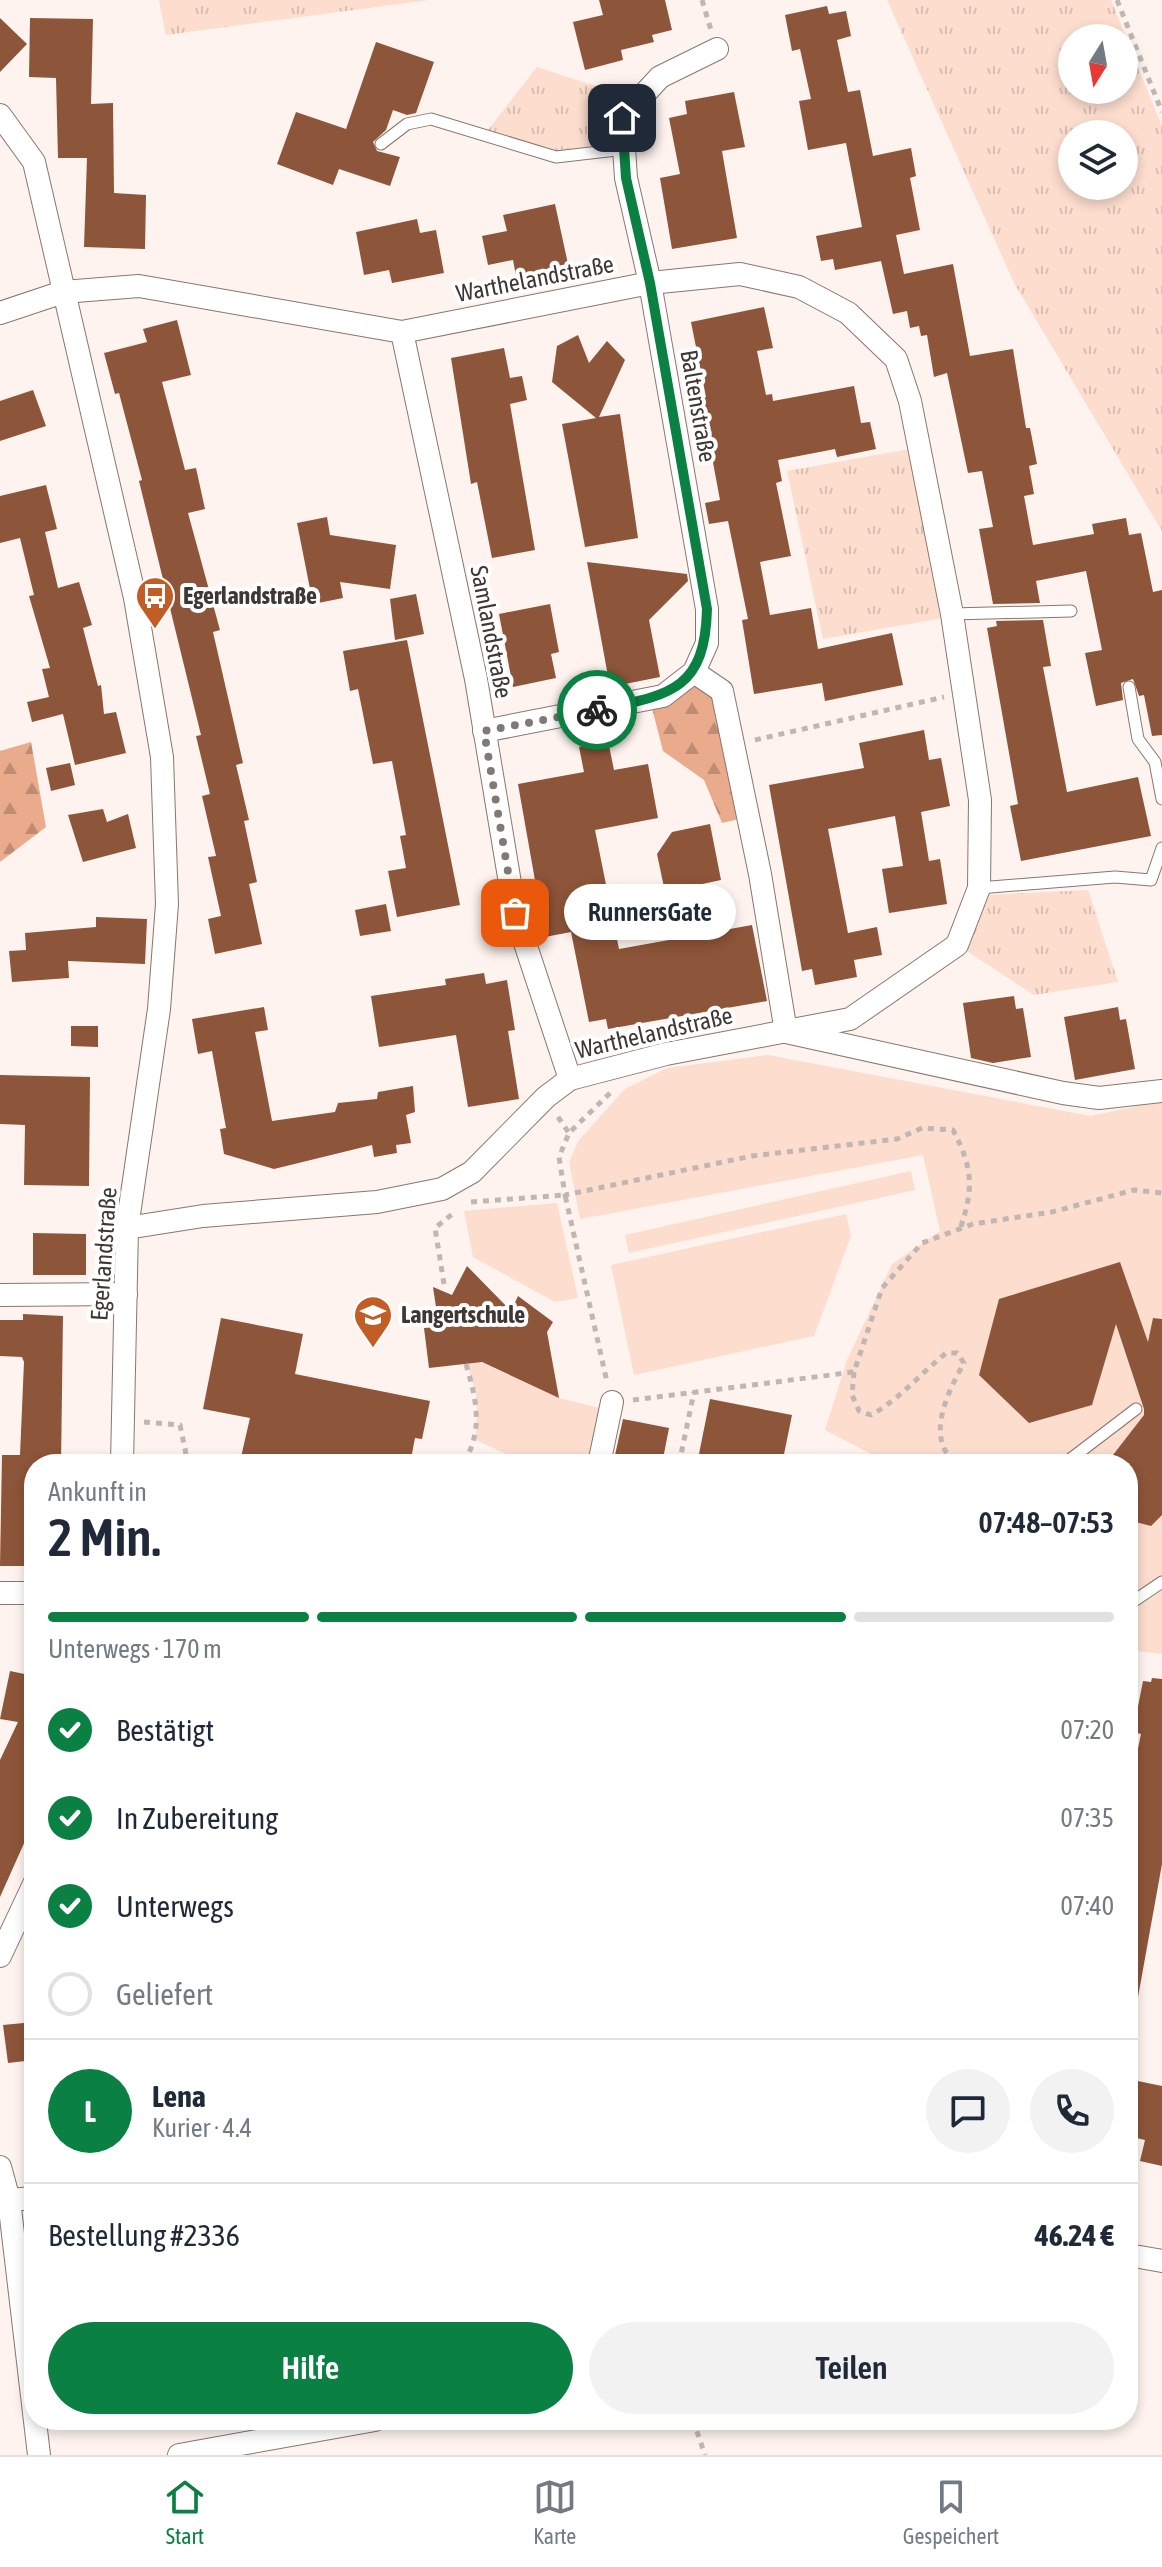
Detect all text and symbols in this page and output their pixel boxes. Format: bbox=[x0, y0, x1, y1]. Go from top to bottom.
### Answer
north arrow bbox=[1058, 24, 1138, 104]
map controls bbox=[1058, 24, 1138, 200]
pin bbox=[588, 84, 656, 152]
icon: home bbox=[600, 96, 644, 140]
button: layers bbox=[1058, 120, 1138, 200]
street label: Warthelandstraße bbox=[454, 250, 616, 307]
street label: Baltenstraße bbox=[675, 348, 722, 464]
street label: Samlandstraße bbox=[465, 563, 518, 700]
bus stop icon: Egerlandstraße bbox=[134, 575, 176, 630]
place label: Egerlandstraße bbox=[183, 582, 317, 609]
courier bbox=[557, 670, 637, 750]
icon: bike bbox=[575, 688, 619, 732]
pin bbox=[481, 879, 549, 947]
callout: RunnersGate bbox=[563, 885, 735, 941]
icon: bag bbox=[493, 891, 537, 935]
text: RunnersGate bbox=[588, 897, 712, 927]
street label: Warthelandstraße bbox=[573, 1001, 735, 1064]
street label: Egerlandstraße bbox=[85, 1186, 122, 1322]
school or university icon: Langertschule bbox=[352, 1294, 394, 1349]
place label: Langertschule bbox=[401, 1301, 525, 1328]
text: Ankunft in bbox=[48, 1477, 147, 1507]
text: 07:48–07:53 bbox=[979, 1505, 1114, 1539]
text: 2 Min. bbox=[48, 1507, 161, 1567]
text: Unterwegs · 170 m bbox=[48, 1634, 222, 1664]
icon: check bbox=[48, 1708, 92, 1752]
text: Bestätigt bbox=[116, 1713, 214, 1747]
text: 07:20 bbox=[1060, 1715, 1114, 1745]
icon: check bbox=[48, 1796, 92, 1840]
text: In Zubereitung bbox=[116, 1801, 278, 1835]
text: 07:35 bbox=[1060, 1803, 1114, 1833]
icon: check bbox=[48, 1884, 92, 1928]
text: Unterwegs bbox=[116, 1889, 234, 1923]
text: 07:40 bbox=[1060, 1891, 1114, 1921]
text: Geliefert bbox=[116, 1977, 213, 2011]
button: chat bbox=[926, 2069, 1010, 2153]
button: phone bbox=[1030, 2069, 1114, 2153]
text: Lena bbox=[152, 2079, 206, 2113]
text: L bbox=[84, 2094, 96, 2128]
text: Kurier · 4.4 bbox=[152, 2113, 252, 2143]
text: Bestellung #2336 bbox=[48, 2218, 240, 2252]
text: 46.24 € bbox=[1035, 2218, 1114, 2252]
button: Hilfe bbox=[48, 2322, 573, 2414]
button: Teilen bbox=[589, 2322, 1114, 2414]
tab: Start bbox=[163, 2475, 207, 2549]
tab: Karte bbox=[533, 2475, 577, 2549]
tab: Gespeichert bbox=[903, 2475, 999, 2549]

